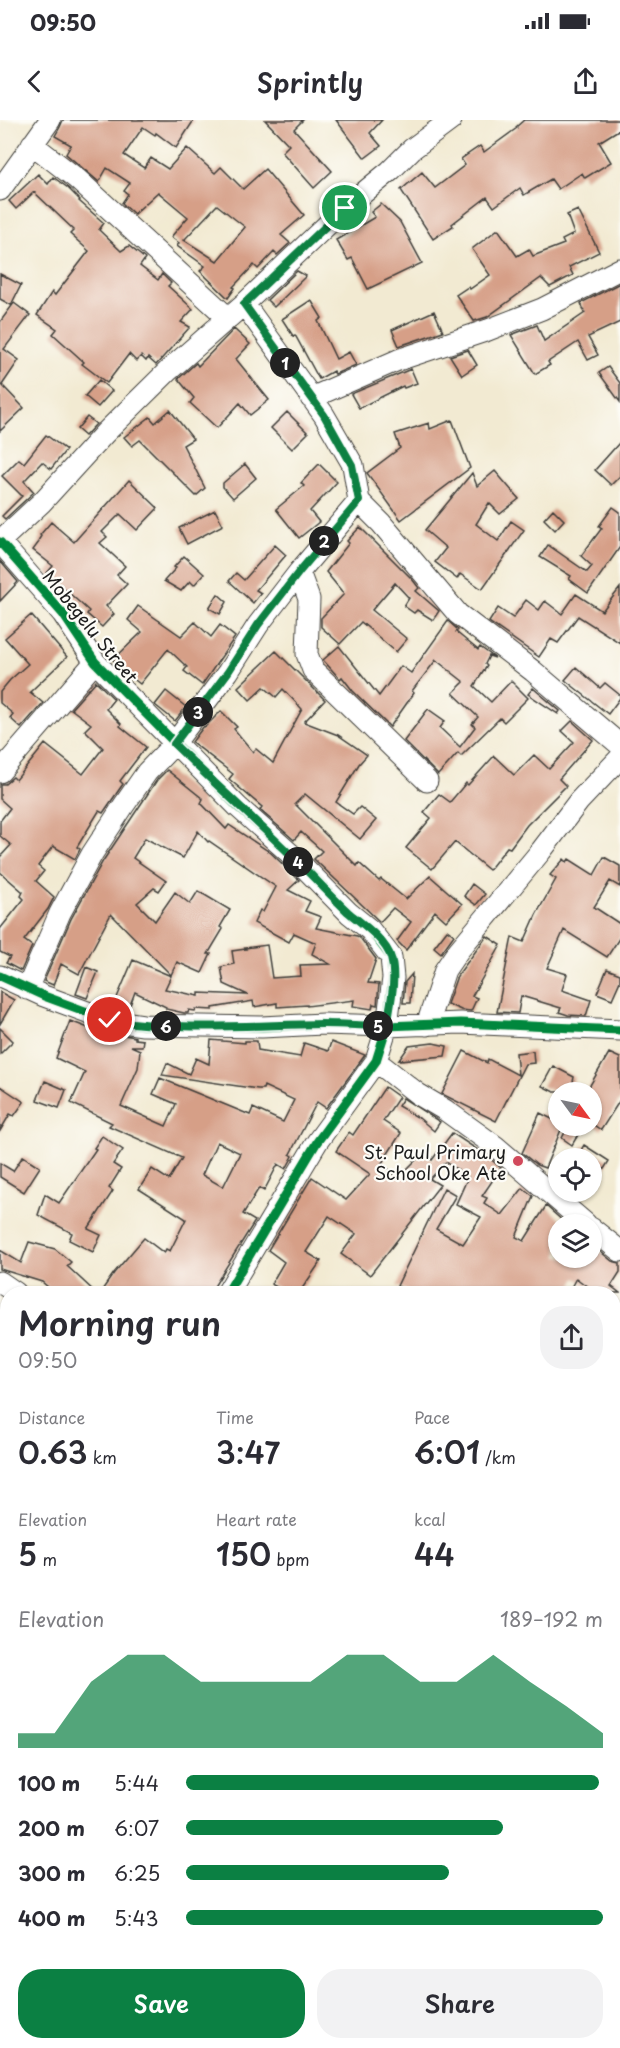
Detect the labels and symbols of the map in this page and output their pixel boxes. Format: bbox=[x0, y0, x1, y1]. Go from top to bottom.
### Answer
pin bbox=[319, 182, 370, 233]
pin: 1 bbox=[270, 348, 300, 378]
pin: 2 bbox=[309, 526, 339, 556]
street label: Mobegelu Street bbox=[37, 564, 145, 688]
pin: 3 bbox=[183, 697, 213, 727]
pin: 4 bbox=[283, 847, 313, 877]
pin bbox=[84, 994, 135, 1045]
pin: 6 bbox=[151, 1011, 181, 1041]
pin: 5 bbox=[363, 1011, 393, 1041]
north arrow bbox=[548, 1082, 602, 1136]
place label: St. Paul Primary School Oke Ate bbox=[364, 1138, 506, 1186]
marker: St. Paul Primary School Oke Ate bbox=[511, 1154, 525, 1168]

